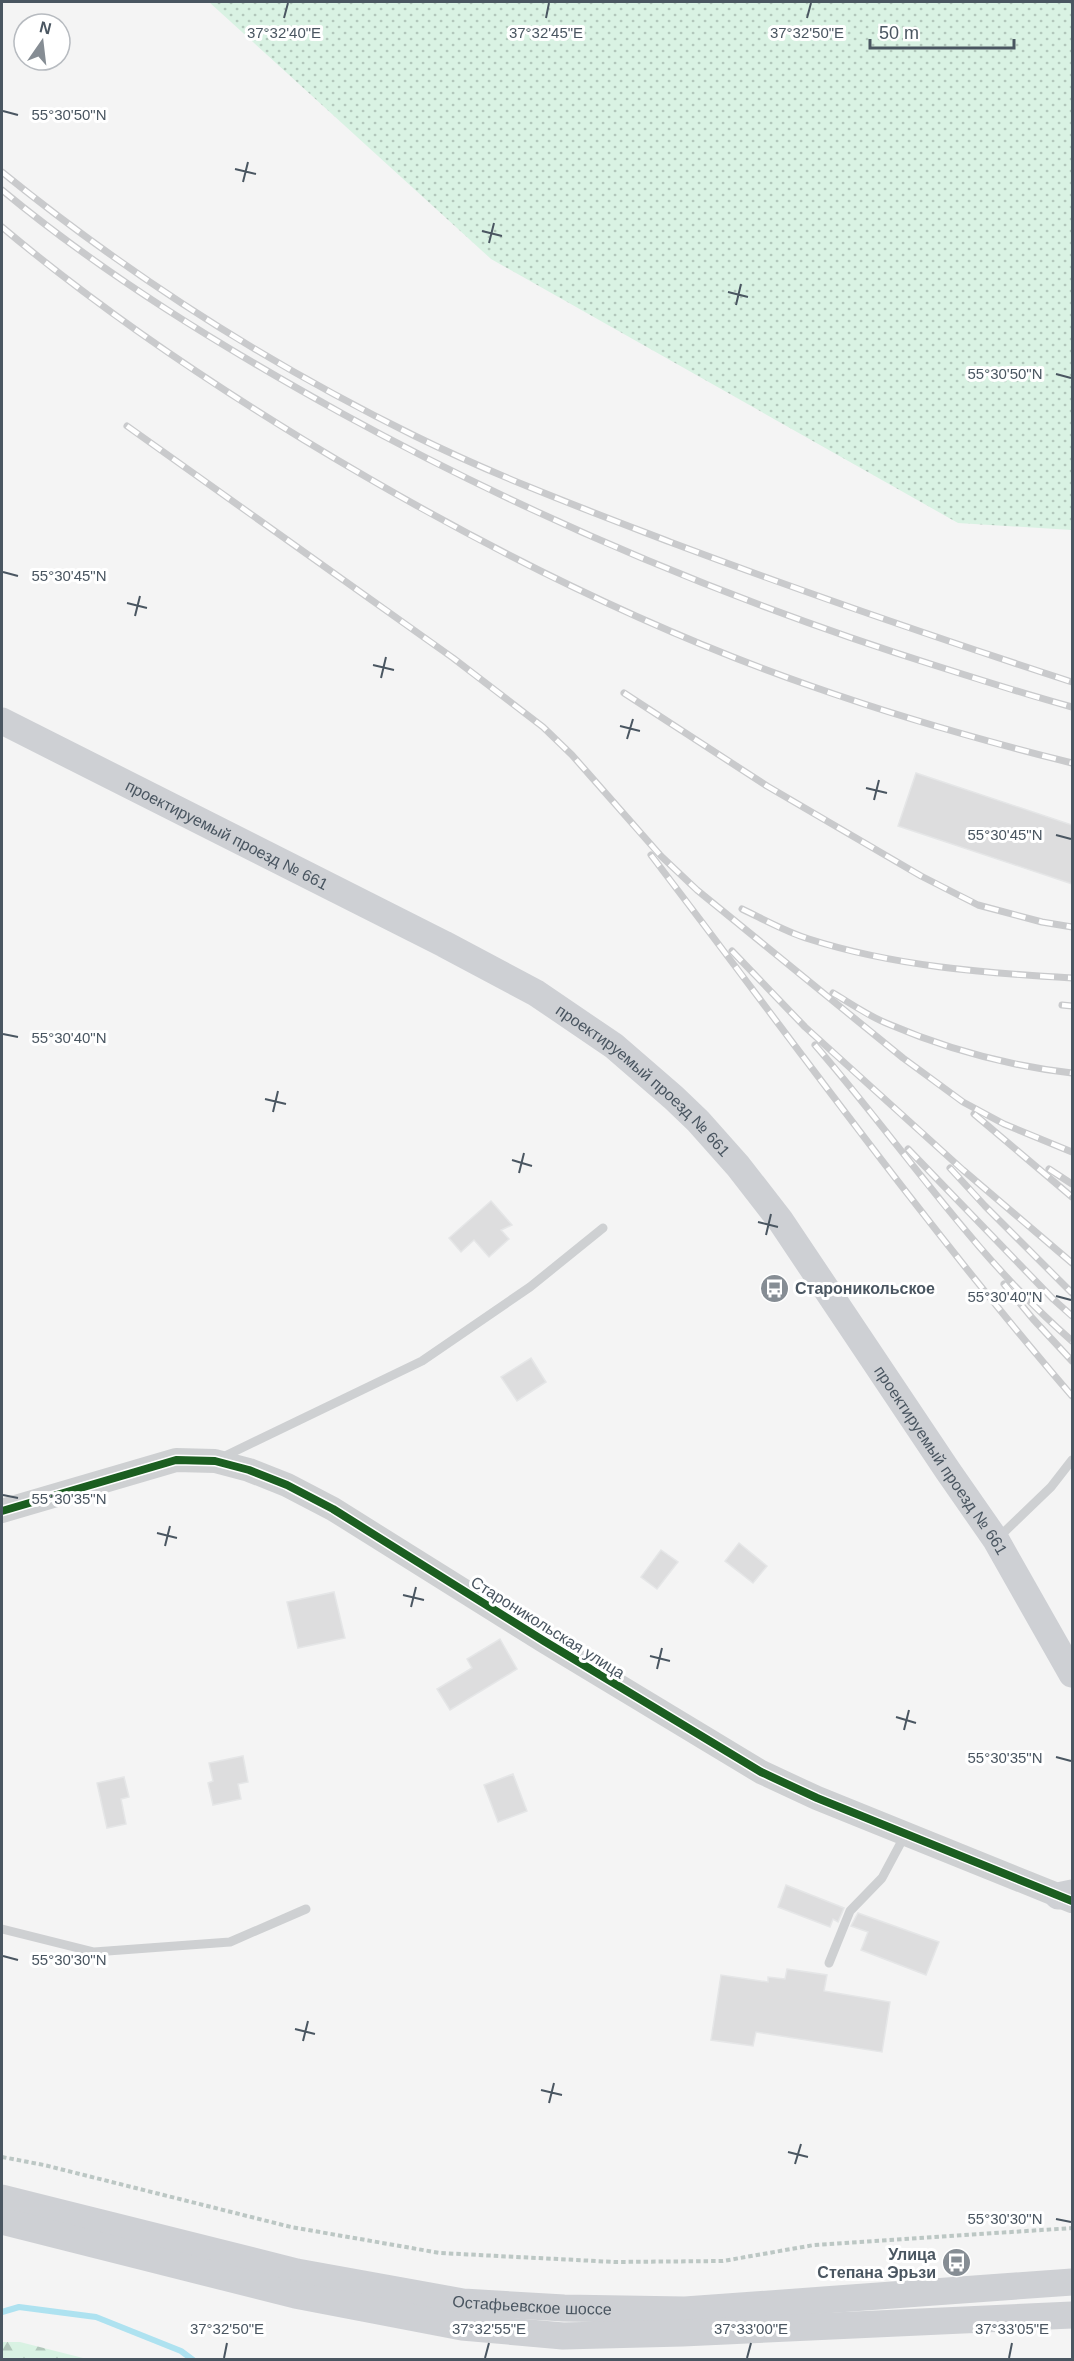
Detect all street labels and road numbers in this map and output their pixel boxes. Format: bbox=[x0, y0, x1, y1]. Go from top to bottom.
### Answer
street label: проектируемый проезд № 661 bbox=[123, 777, 331, 893]
street label: проектируемый проезд № 661 bbox=[553, 1001, 733, 1160]
street label: проектируемый проезд № 661 bbox=[871, 1363, 1011, 1558]
street label: Староникольская улица bbox=[468, 1573, 628, 1682]
street label: Остафьевское шоссе bbox=[451, 2292, 612, 2318]

